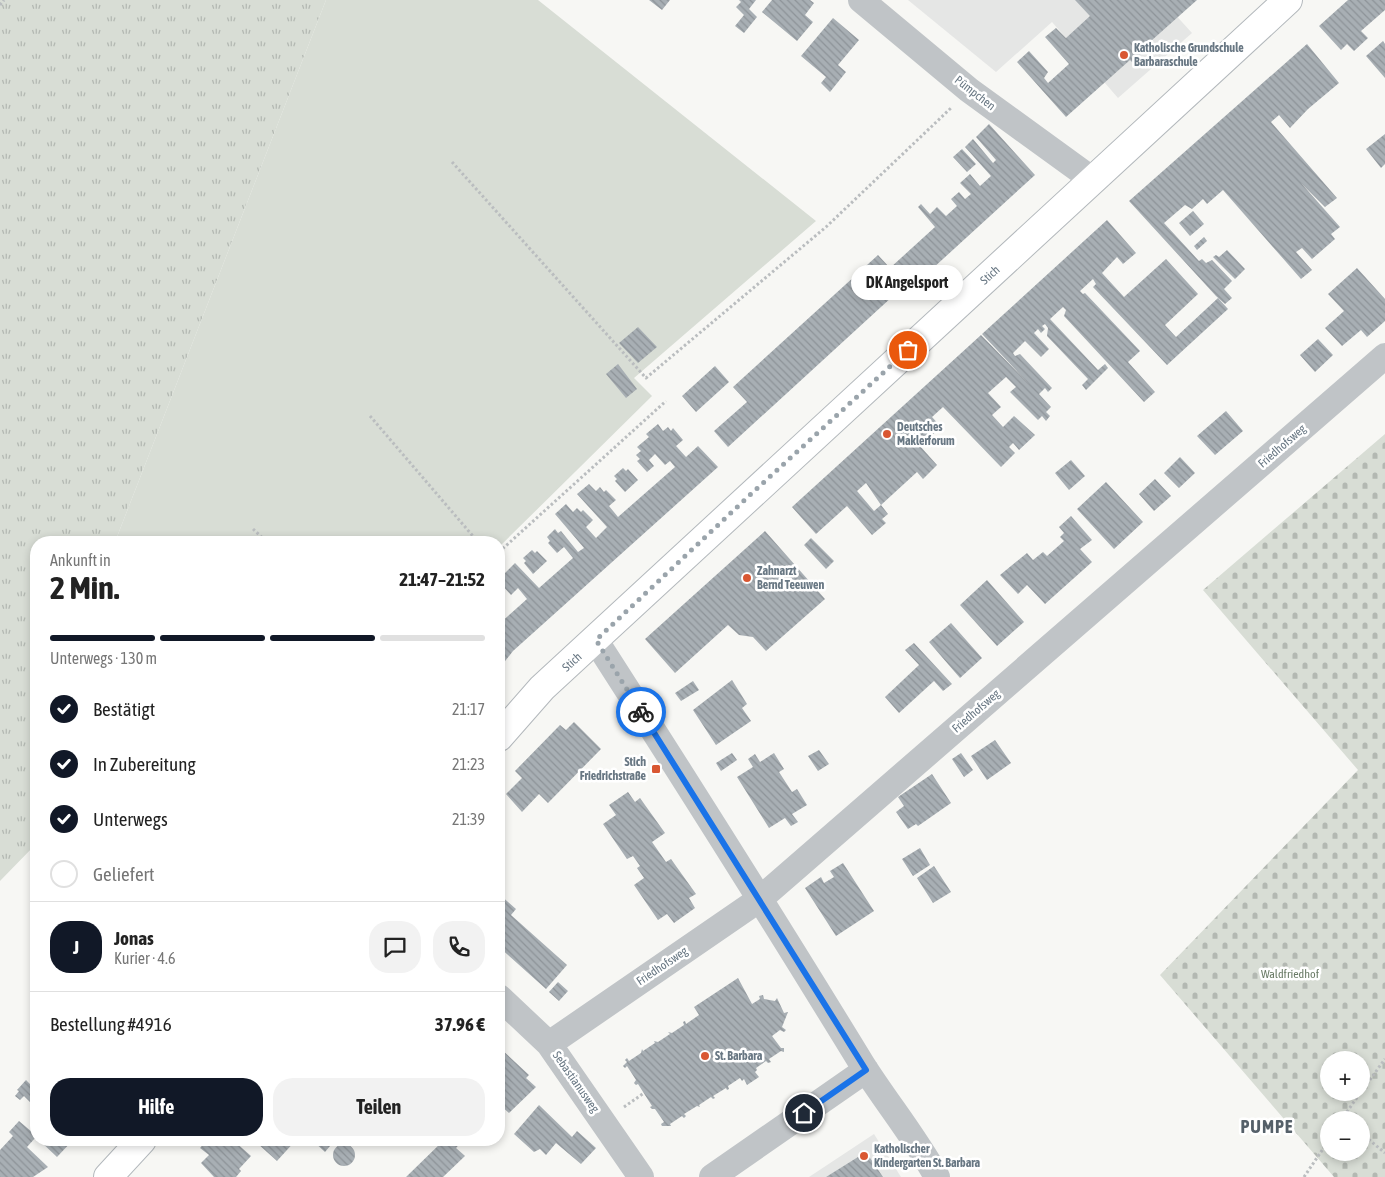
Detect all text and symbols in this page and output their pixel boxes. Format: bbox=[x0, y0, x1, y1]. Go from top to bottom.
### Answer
place label: Katholische Grundschule Barbaraschule bbox=[1134, 41, 1244, 69]
marker: Katholische Grundschule Barbaraschule bbox=[1118, 49, 1130, 61]
street label: Pümpchen bbox=[952, 73, 998, 113]
street label: Stich bbox=[977, 263, 1003, 287]
callout: DK Angelsport bbox=[852, 265, 964, 300]
text: DK Angelsport bbox=[866, 273, 948, 291]
pin bbox=[887, 329, 929, 371]
icon: bag bbox=[894, 336, 922, 364]
place label: Deutsches Maklerforum bbox=[897, 420, 955, 448]
street label: Friedhofsweg bbox=[1255, 421, 1309, 471]
marker: Deutsches Maklerforum bbox=[881, 428, 893, 440]
text: Ankunft in bbox=[50, 551, 111, 569]
place label: Zahnarzt Bernd Teeuwen bbox=[757, 564, 825, 592]
text: 21:47–21:52 bbox=[399, 568, 485, 590]
text: 2 Min. bbox=[50, 569, 119, 606]
marker: Zahnarzt Bernd Teeuwen bbox=[741, 572, 753, 584]
text: Unterwegs · 130 m bbox=[50, 649, 157, 667]
street label: Stich bbox=[559, 650, 585, 674]
street label: Friedhofsweg bbox=[949, 686, 1003, 736]
courier bbox=[616, 687, 666, 737]
icon: check bbox=[50, 695, 78, 723]
text: Bestätigt bbox=[93, 698, 155, 720]
icon: bike bbox=[627, 698, 655, 726]
text: 21:17 bbox=[452, 700, 485, 718]
icon: check bbox=[50, 750, 78, 778]
text: In Zubereitung bbox=[93, 753, 196, 775]
text: 21:23 bbox=[452, 755, 485, 773]
place label: Stich Friedrichstraße bbox=[580, 755, 647, 783]
marker: Stich Friedrichstraße bbox=[650, 763, 662, 775]
icon: check bbox=[50, 805, 78, 833]
text: Unterwegs bbox=[93, 808, 168, 830]
text: 21:39 bbox=[452, 810, 485, 828]
text: Geliefert bbox=[93, 863, 154, 885]
button: chat bbox=[369, 921, 421, 973]
button: phone bbox=[433, 921, 485, 973]
text: Jonas bbox=[114, 927, 154, 949]
text: J bbox=[73, 936, 79, 958]
street label: Friedhofsweg bbox=[634, 943, 691, 988]
text: Kurier · 4.6 bbox=[114, 949, 176, 967]
park label: Waldfriedhof bbox=[1261, 967, 1320, 981]
text: Bestellung #4916 bbox=[50, 1013, 172, 1035]
text: 37.96 € bbox=[435, 1013, 485, 1035]
street label: Sebastianusweg bbox=[550, 1049, 603, 1116]
place label: St. Barbara bbox=[715, 1049, 763, 1063]
marker: St. Barbara bbox=[699, 1050, 711, 1062]
map controls bbox=[1320, 1051, 1370, 1161]
button: + bbox=[1320, 1051, 1370, 1101]
button: Hilfe bbox=[50, 1078, 263, 1136]
button: Teilen bbox=[273, 1078, 485, 1136]
pin bbox=[783, 1092, 825, 1134]
icon: home bbox=[790, 1099, 818, 1127]
button: − bbox=[1320, 1111, 1370, 1161]
district label: PUMPE bbox=[1241, 1116, 1294, 1137]
place label: Katholischer Kindergarten St. Barbara bbox=[874, 1142, 981, 1170]
marker: Katholischer Kindergarten St. Barbara bbox=[858, 1150, 870, 1162]

